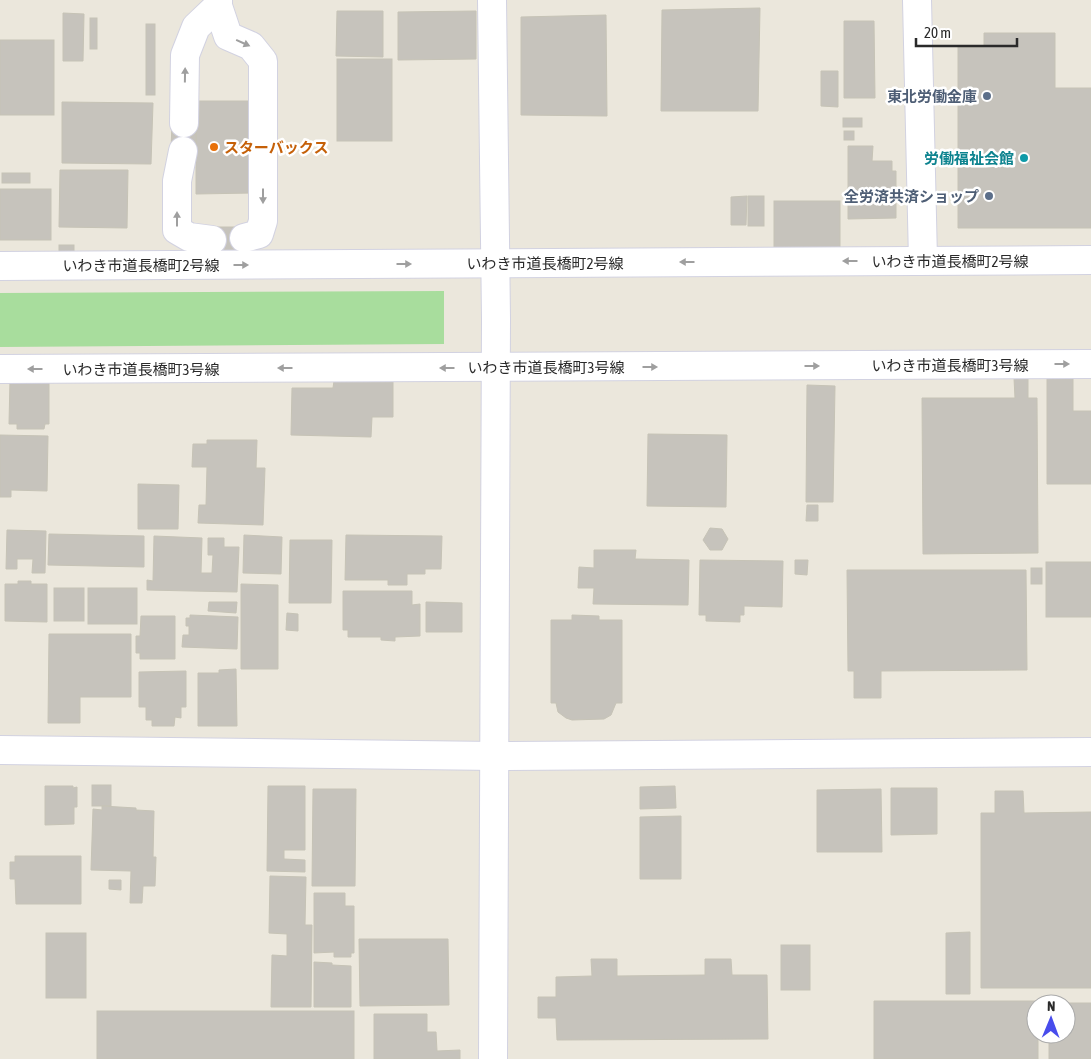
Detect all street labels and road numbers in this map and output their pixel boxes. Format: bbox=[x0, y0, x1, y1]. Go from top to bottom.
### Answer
street label: いわき市道長橋町2号線 bbox=[871, 253, 1029, 270]
street label: いわき市道長橋町2号線 bbox=[466, 255, 624, 272]
street label: いわき市道長橋町2号線 bbox=[62, 257, 220, 274]
street label: いわき市道長橋町3号線 bbox=[871, 357, 1029, 374]
street label: いわき市道長橋町3号線 bbox=[467, 359, 625, 376]
street label: いわき市道長橋町3号線 bbox=[62, 361, 220, 378]

